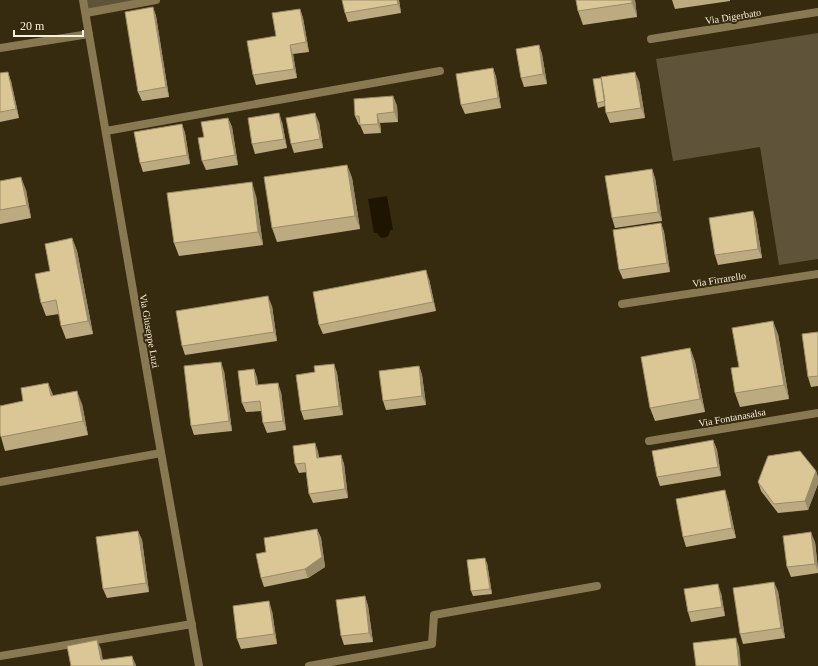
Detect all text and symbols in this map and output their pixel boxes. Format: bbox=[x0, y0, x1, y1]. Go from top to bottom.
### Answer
street label: Via Digerbato bbox=[704, 7, 762, 26]
scale bar bbox=[14, 12, 83, 38]
text: 20 m bbox=[20, 19, 45, 33]
street label: Via Firrarello bbox=[691, 270, 747, 289]
street label: Via Giuseppe Luzi bbox=[138, 293, 161, 369]
street label: Via Fontanasalsa bbox=[698, 406, 767, 429]

